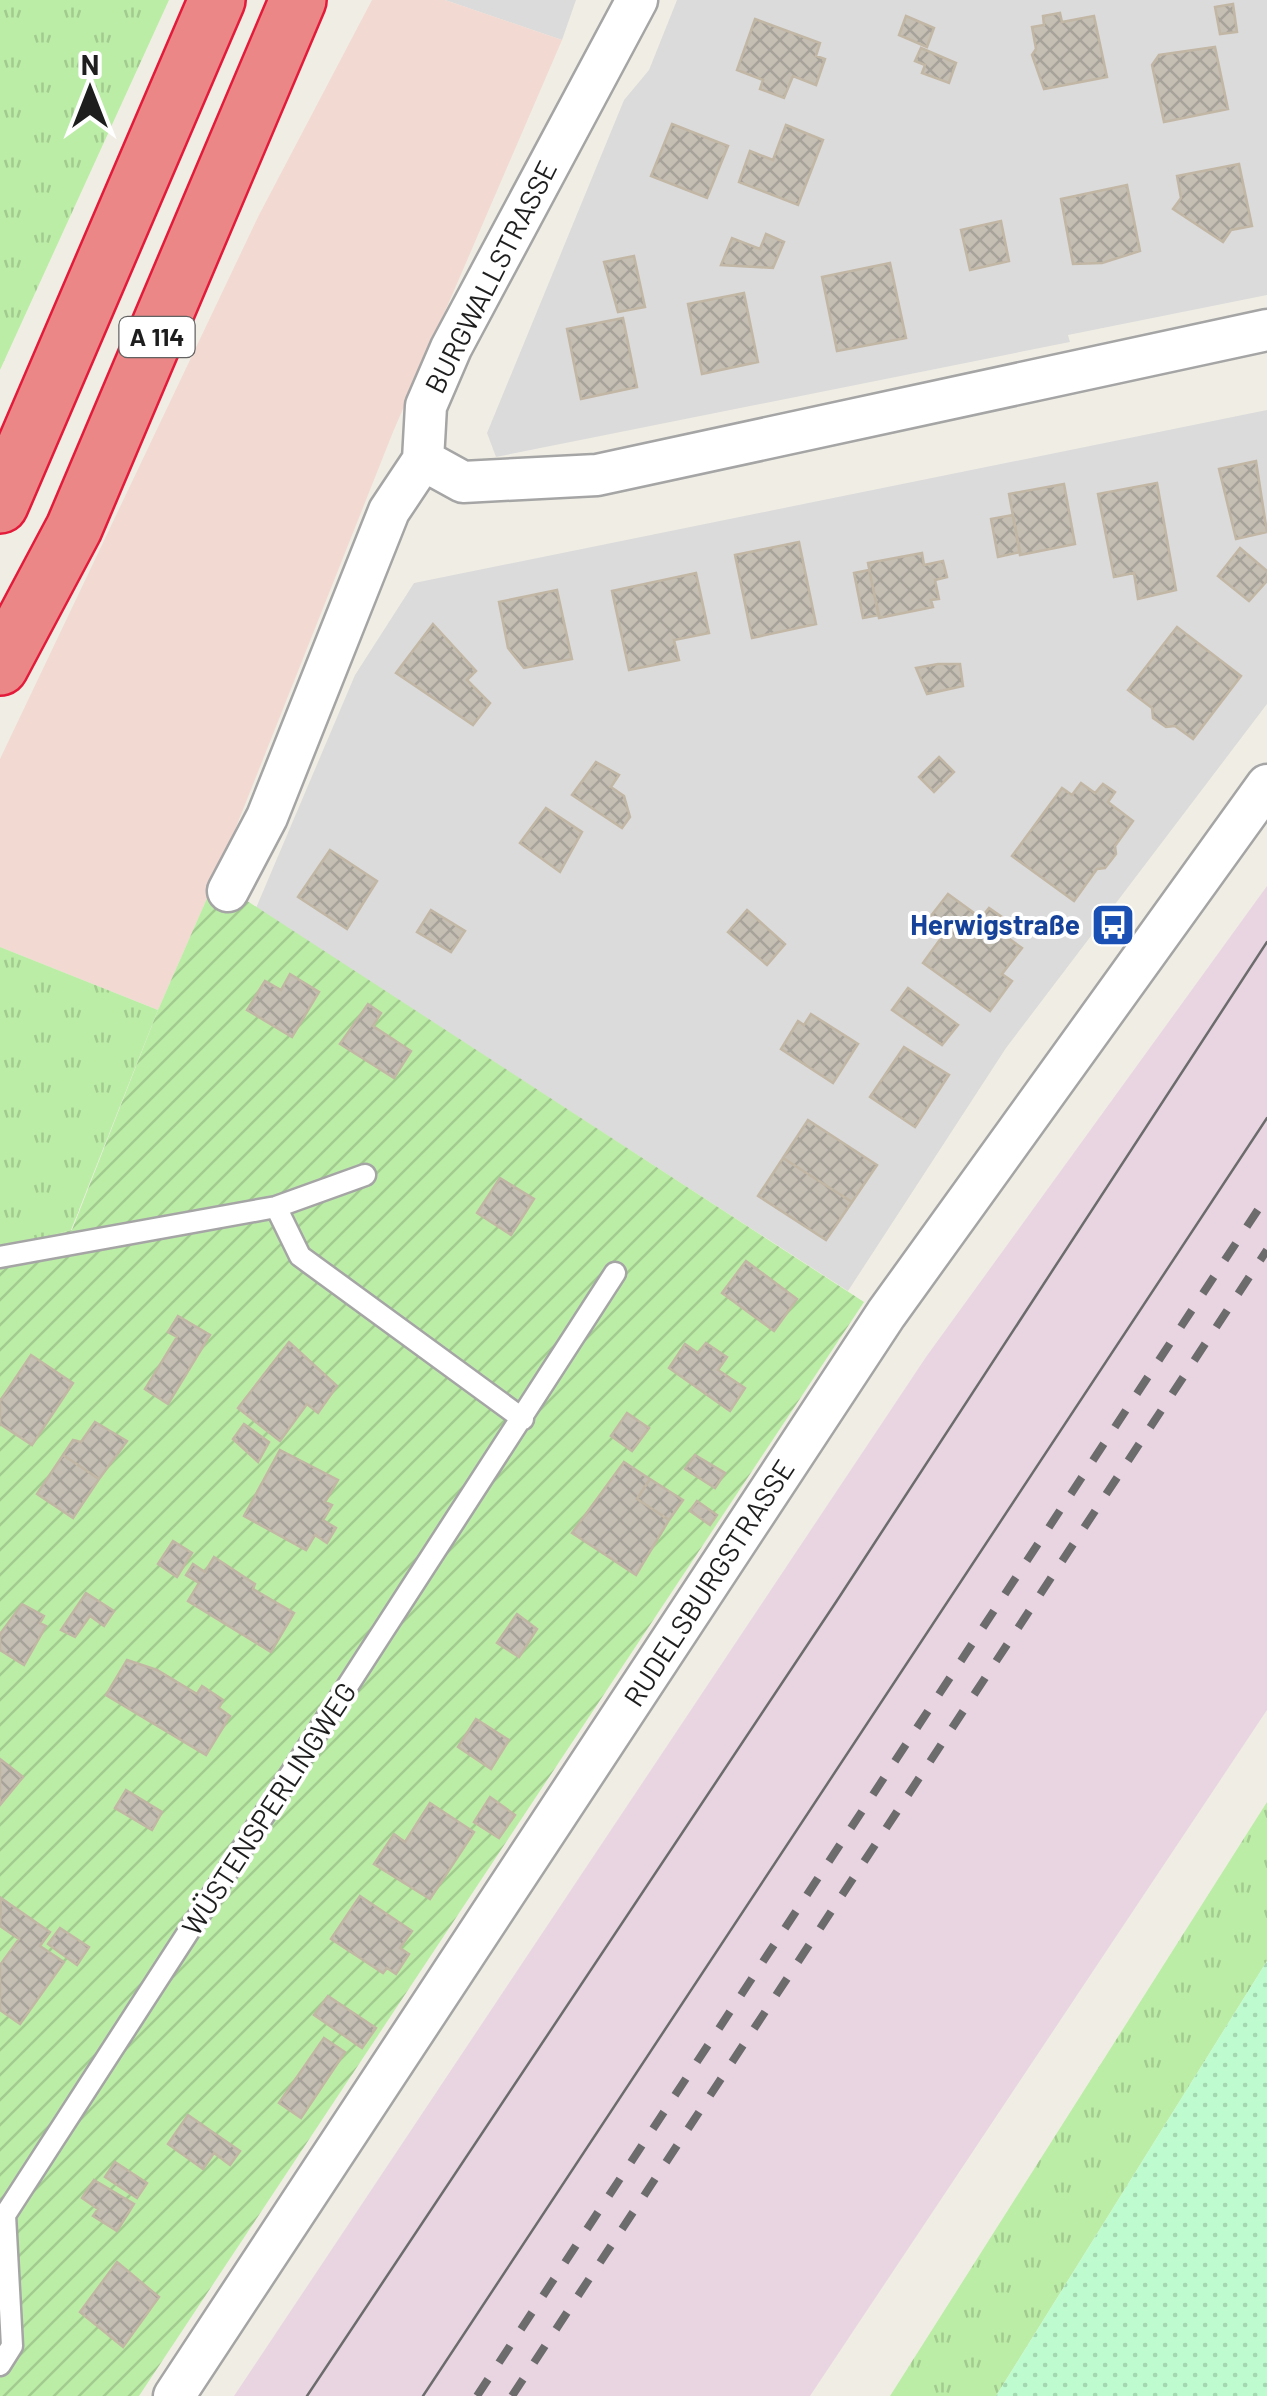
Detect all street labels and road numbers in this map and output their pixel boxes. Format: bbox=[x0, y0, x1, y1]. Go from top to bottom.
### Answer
street label: BURGWALLSTRASSE bbox=[417, 155, 563, 398]
road number: A 114 bbox=[120, 317, 194, 357]
street label: RUDELSBURGSTRASSE bbox=[616, 1453, 801, 1712]
street label: WÜSTENSPERLINGWEG bbox=[174, 1676, 363, 1941]

